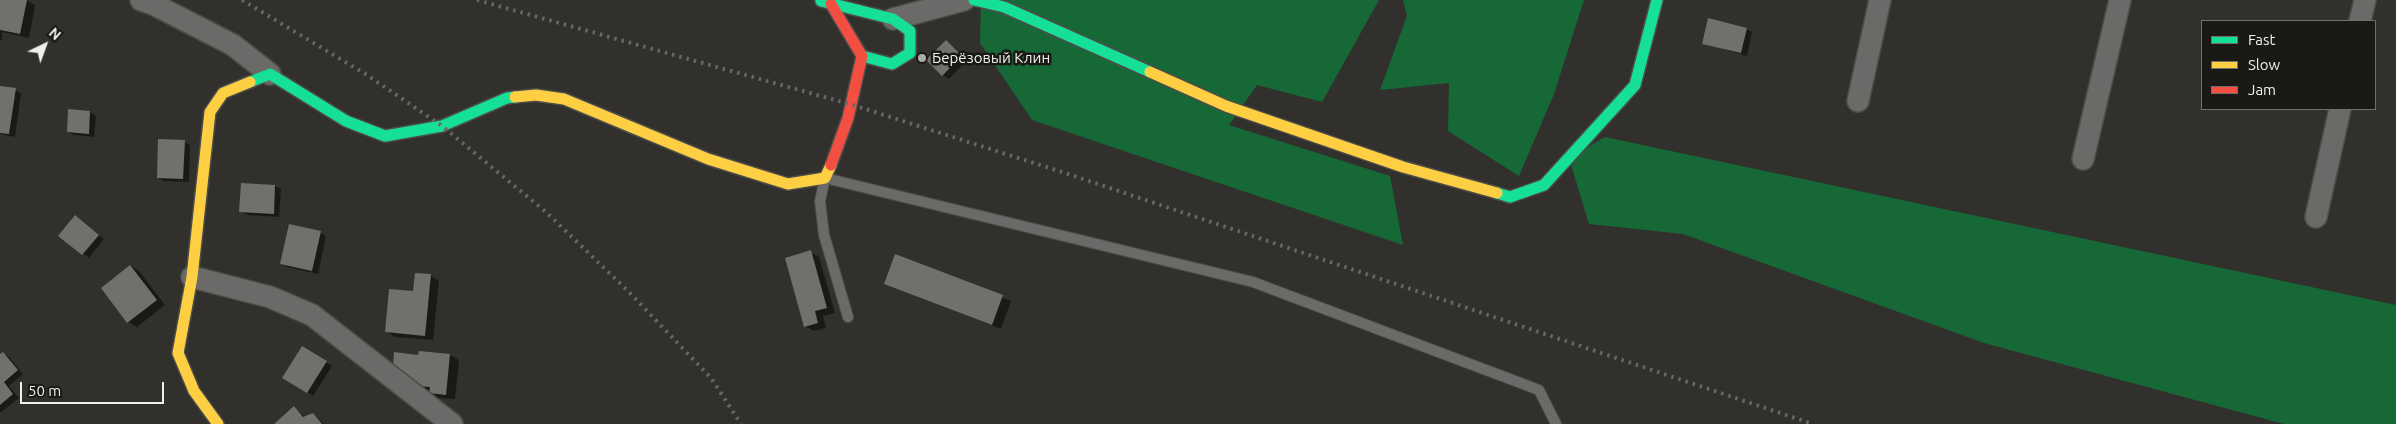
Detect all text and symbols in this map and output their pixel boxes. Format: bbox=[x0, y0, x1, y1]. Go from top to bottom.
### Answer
north arrow bbox=[20, 20, 70, 70]
legend bbox=[2201, 20, 2376, 110]
text: N bbox=[46, 24, 64, 43]
text: Fast bbox=[2248, 31, 2275, 48]
place label: Берёзовый Клин bbox=[932, 49, 1050, 67]
marker: Берёзовый Клин bbox=[916, 52, 928, 64]
text: Slow bbox=[2248, 56, 2280, 73]
text: Jam bbox=[2248, 81, 2276, 98]
scale bar bbox=[22, 372, 166, 404]
text: 50 m bbox=[28, 382, 61, 399]

